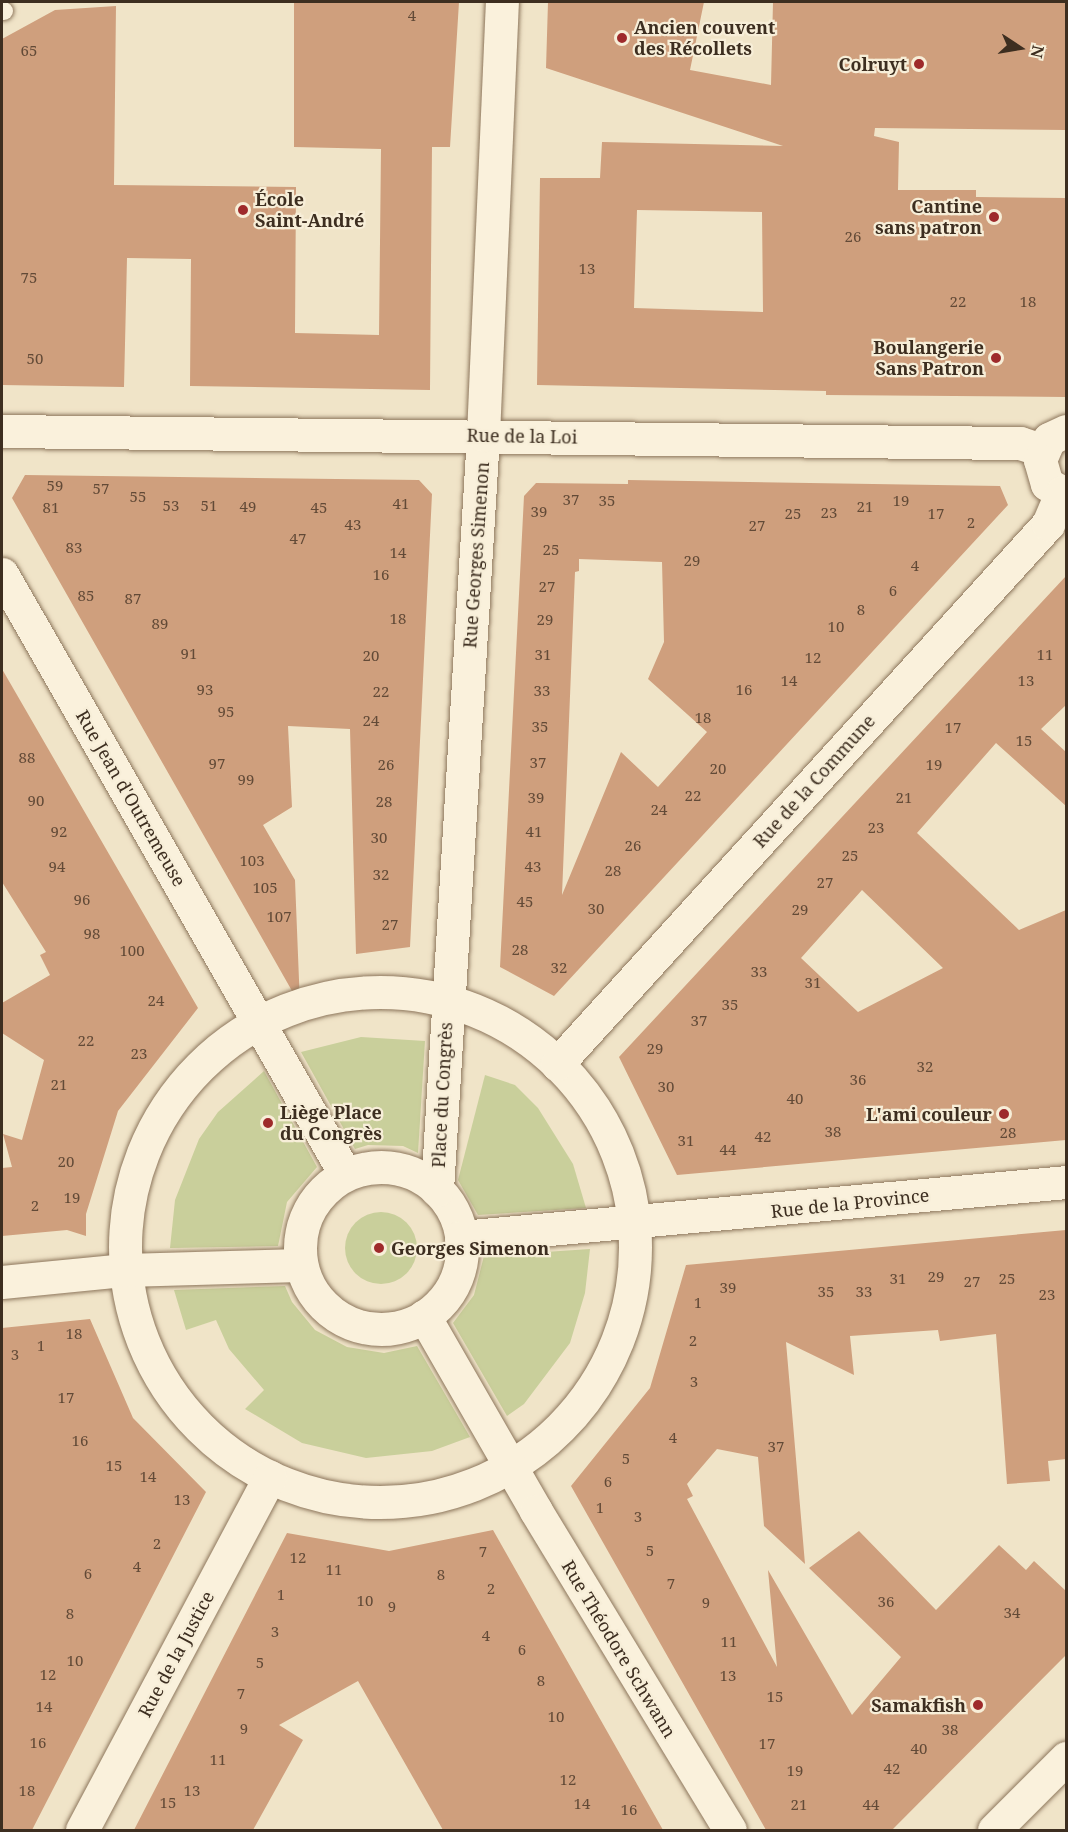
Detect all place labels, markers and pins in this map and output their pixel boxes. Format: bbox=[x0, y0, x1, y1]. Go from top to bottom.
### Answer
place label: Ancien couvent des Récollets bbox=[634, 17, 775, 60]
marker: Ancien couvent des Récollets bbox=[615, 31, 629, 45]
place label: Colruyt bbox=[838, 53, 907, 75]
marker: Colruyt bbox=[912, 57, 926, 71]
place label: École Saint-André bbox=[255, 189, 364, 232]
place label: Cantine sans patron bbox=[875, 196, 982, 238]
marker: École Saint-André bbox=[236, 203, 250, 217]
marker: Cantine sans patron bbox=[987, 210, 1001, 224]
place label: Boulangerie Sans Patron bbox=[873, 337, 984, 380]
marker: Boulangerie Sans Patron bbox=[989, 351, 1003, 365]
place label: Liège Place du Congrès bbox=[280, 1102, 382, 1144]
place label: L'ami couleur bbox=[866, 1103, 992, 1125]
marker: L'ami couleur bbox=[997, 1107, 1011, 1121]
marker: Liège Place du Congrès bbox=[261, 1116, 275, 1130]
place label: Georges Simenon bbox=[391, 1237, 549, 1259]
marker: Georges Simenon bbox=[372, 1241, 386, 1255]
place label: Samakfish bbox=[871, 1694, 966, 1716]
marker: Samakfish bbox=[971, 1698, 985, 1712]

